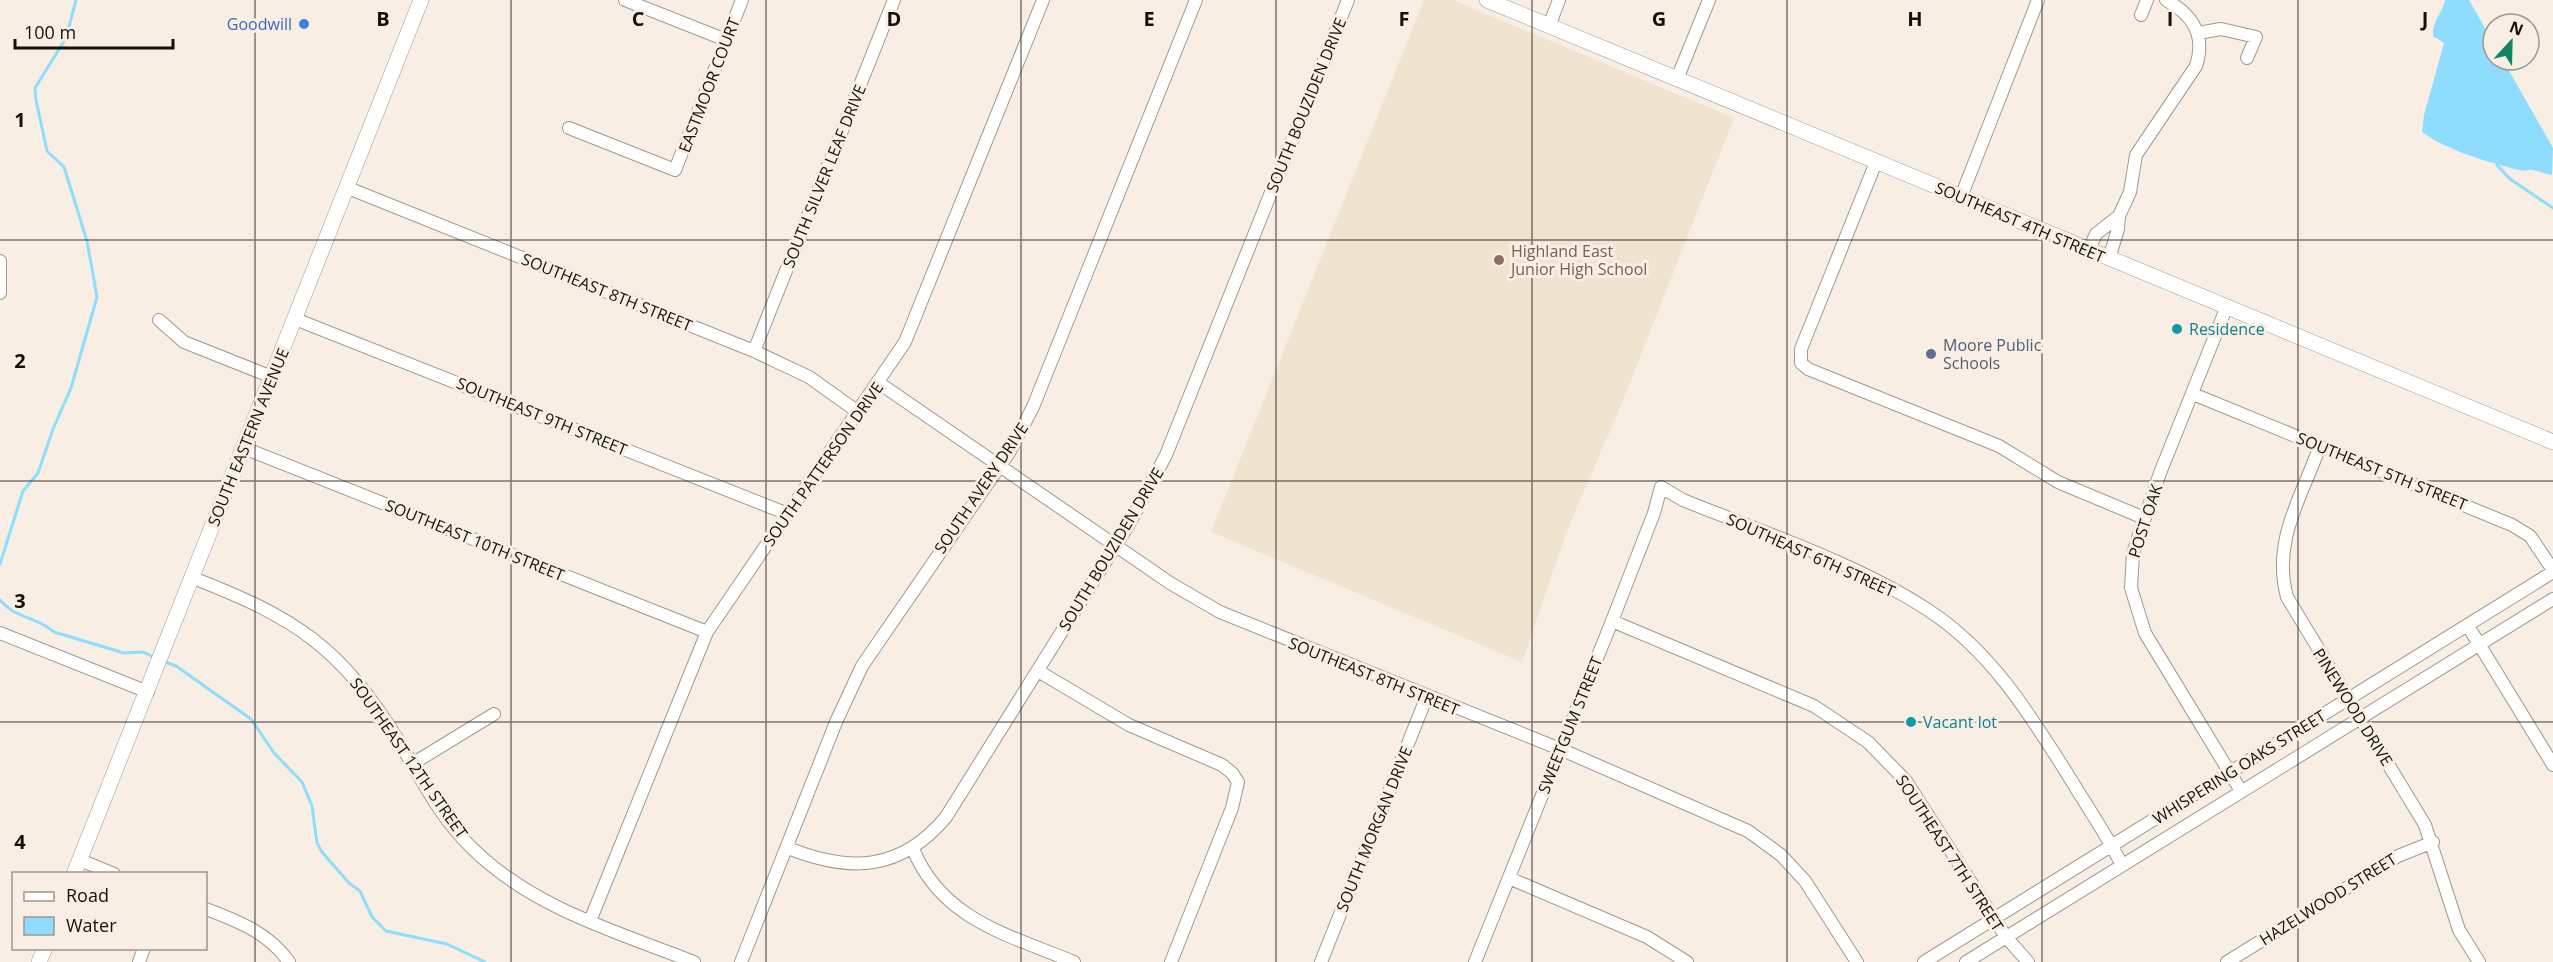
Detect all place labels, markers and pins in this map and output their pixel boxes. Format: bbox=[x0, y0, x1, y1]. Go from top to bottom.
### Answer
place label: Goodwill bbox=[227, 13, 292, 35]
marker: Goodwill bbox=[297, 17, 311, 31]
place label: Highland East Junior High School bbox=[1509, 240, 1647, 280]
marker: Highland East Junior High School bbox=[1492, 253, 1506, 267]
place label: Residence bbox=[2189, 318, 2265, 340]
marker: Residence bbox=[2170, 322, 2184, 336]
place label: Moore Public Schools bbox=[1943, 334, 2042, 374]
marker: Moore Public Schools bbox=[1924, 347, 1938, 361]
place label: Vacant lot bbox=[1923, 711, 1997, 733]
marker: Vacant lot bbox=[1904, 715, 1918, 729]

